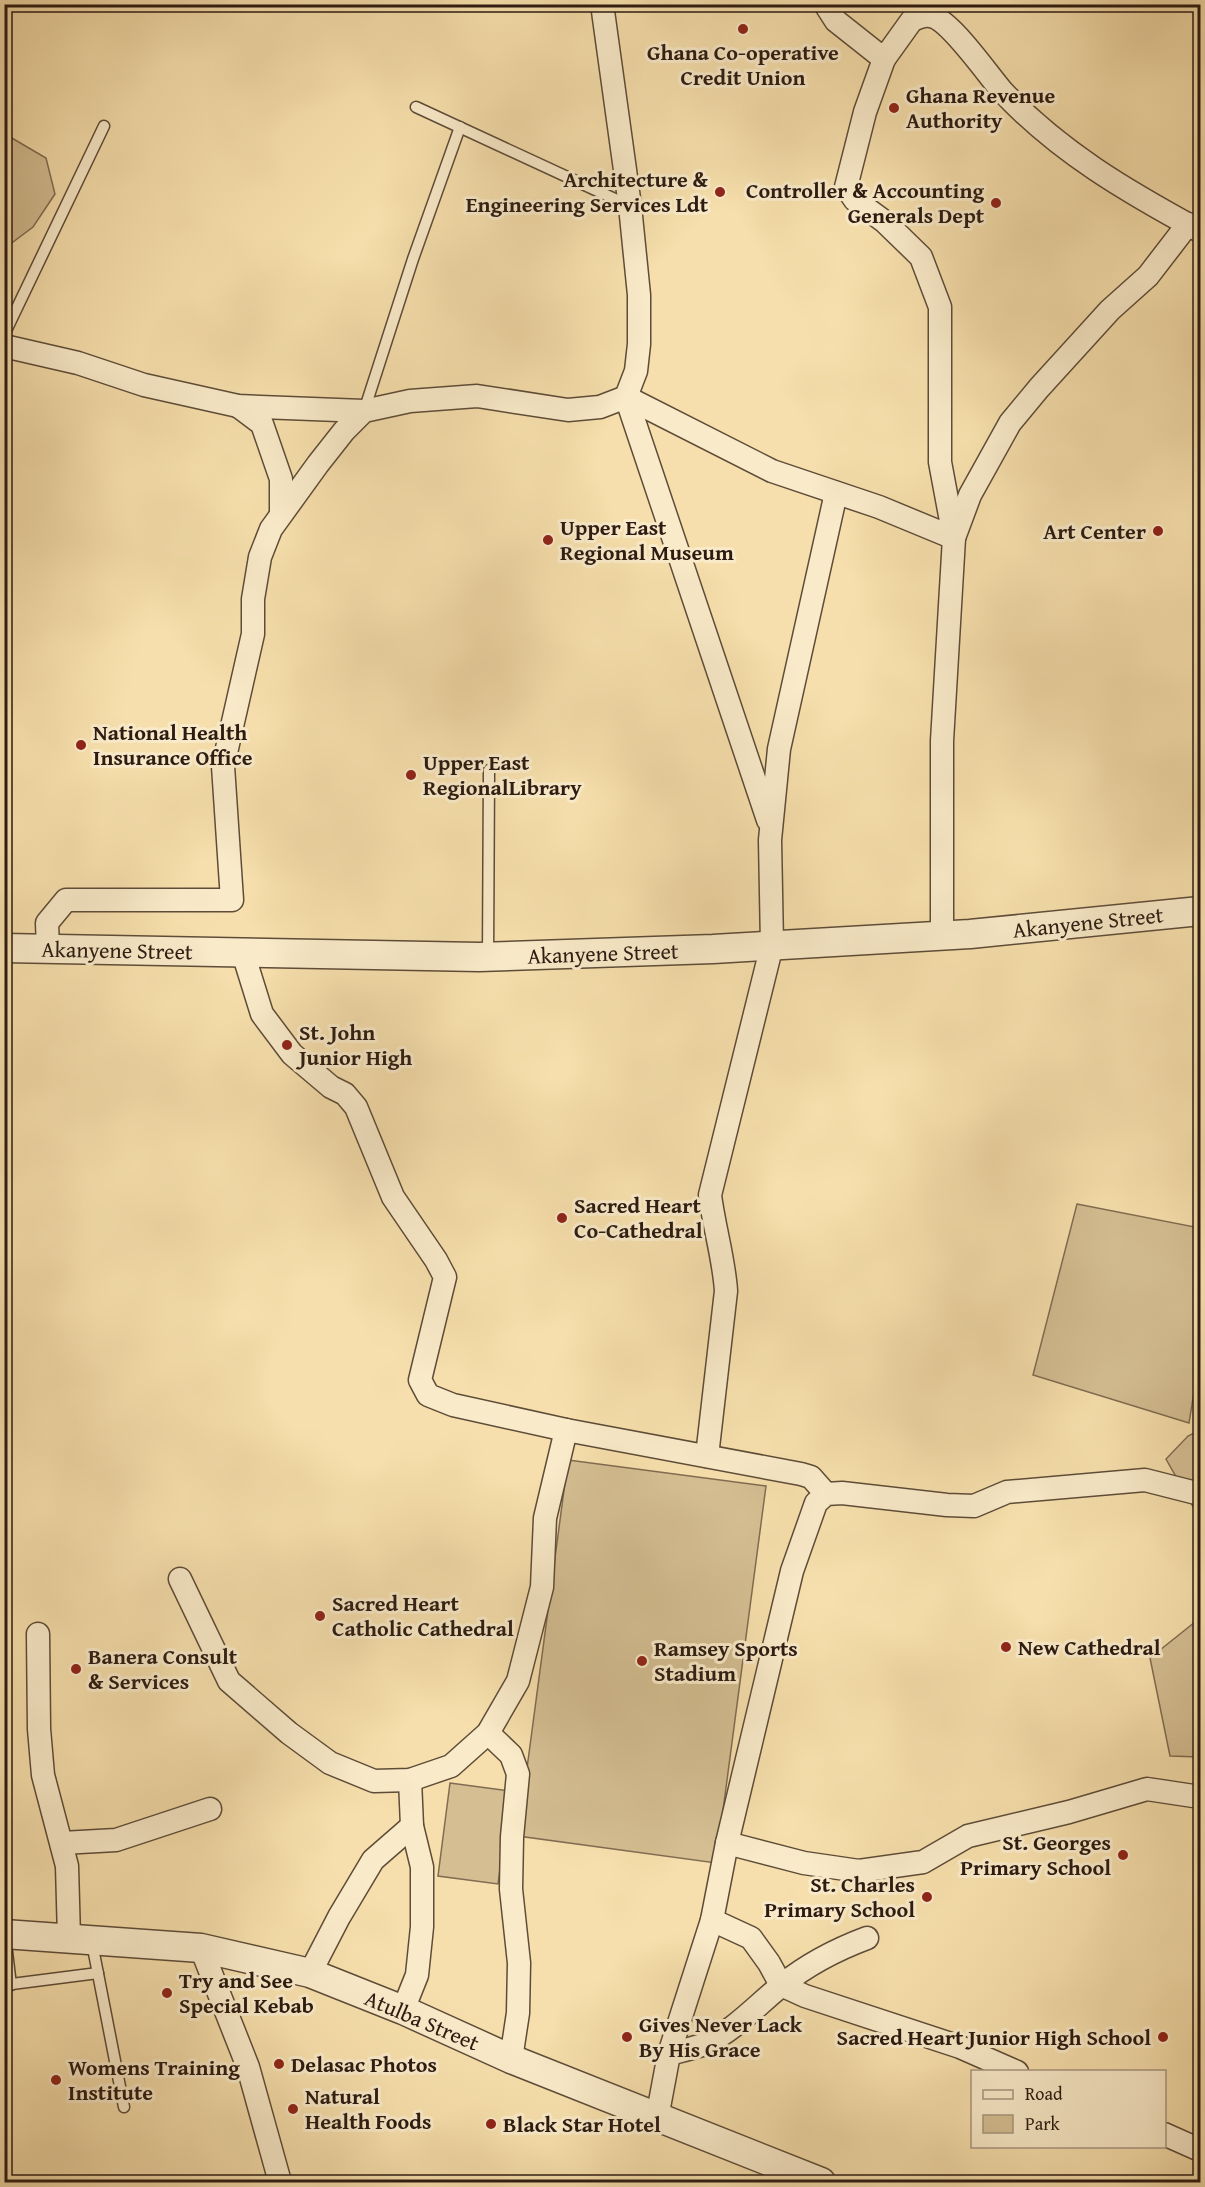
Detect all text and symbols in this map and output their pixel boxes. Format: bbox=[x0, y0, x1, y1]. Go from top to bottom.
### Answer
marker: Ghana Co-operative Credit Union bbox=[736, 22, 750, 36]
place label: Ghana Co-operative Credit Union bbox=[647, 36, 839, 93]
place label: Ghana Revenue Authority bbox=[906, 79, 1055, 136]
marker: Ghana Revenue Authority bbox=[887, 101, 901, 115]
place label: Architecture & Engineering Services Ldt bbox=[466, 163, 709, 220]
place label: Controller & Accounting Generals Dept bbox=[746, 174, 985, 231]
marker: Architecture & Engineering Services Ldt bbox=[713, 185, 727, 199]
marker: Controller & Accounting Generals Dept bbox=[989, 196, 1003, 210]
place label: Upper East Regional Museum bbox=[560, 511, 734, 568]
place label: Art Center bbox=[1043, 515, 1146, 547]
marker: Art Center bbox=[1151, 524, 1165, 538]
marker: Upper East Regional Museum bbox=[541, 533, 555, 547]
place label: National Health Insurance Office bbox=[93, 716, 253, 773]
marker: National Health Insurance Office bbox=[74, 738, 88, 752]
place label: Upper East RegionalLibrary bbox=[423, 746, 582, 803]
marker: Upper East RegionalLibrary bbox=[404, 768, 418, 782]
street label: Akanyene Street bbox=[1011, 898, 1165, 946]
street label: Akanyene Street bbox=[41, 933, 193, 967]
street label: Akanyene Street bbox=[527, 934, 679, 972]
place label: St. John Junior High bbox=[295, 1016, 412, 1073]
marker: St. John Junior High bbox=[280, 1038, 294, 1052]
place label: Sacred Heart Co-Cathedral bbox=[574, 1189, 703, 1246]
marker: Sacred Heart Co-Cathedral bbox=[555, 1211, 569, 1225]
place label: Sacred Heart Catholic Cathedral bbox=[332, 1587, 514, 1644]
marker: Sacred Heart Catholic Cathedral bbox=[313, 1609, 327, 1623]
place label: New Cathedral bbox=[1018, 1631, 1161, 1663]
place label: Ramsey Sports Stadium bbox=[654, 1632, 798, 1689]
place label: Banera Consult & Services bbox=[88, 1640, 238, 1697]
marker: New Cathedral bbox=[999, 1640, 1013, 1654]
marker: Ramsey Sports Stadium bbox=[635, 1654, 649, 1668]
marker: Banera Consult & Services bbox=[69, 1662, 83, 1676]
place label: St. Georges Primary School bbox=[960, 1826, 1111, 1883]
marker: St. Georges Primary School bbox=[1116, 1848, 1130, 1862]
place label: St. Charles Primary School bbox=[764, 1868, 915, 1925]
marker: St. Charles Primary School bbox=[920, 1890, 934, 1904]
place label: Try and See Special Kebab bbox=[179, 1964, 314, 2021]
street label: Atulba Street bbox=[360, 1982, 484, 2059]
marker: Try and See Special Kebab bbox=[160, 1986, 174, 2000]
place label: Gives Never Lack By His Grace bbox=[639, 2008, 803, 2065]
place label: Sacred Heart Junior High School bbox=[837, 2021, 1151, 2053]
marker: Gives Never Lack By His Grace bbox=[620, 2030, 634, 2044]
marker: Sacred Heart Junior High School bbox=[1156, 2030, 1170, 2044]
place label: Delasac Photos bbox=[291, 2048, 437, 2080]
place label: Womens Training Institute bbox=[68, 2051, 240, 2108]
marker: Delasac Photos bbox=[272, 2057, 286, 2071]
legend bbox=[971, 2070, 1166, 2148]
marker: Womens Training Institute bbox=[49, 2073, 63, 2087]
place label: Natural Health Foods bbox=[305, 2080, 431, 2137]
text: Road bbox=[1025, 2080, 1063, 2107]
marker: Natural Health Foods bbox=[286, 2102, 300, 2116]
place label: Black Star Hotel bbox=[503, 2108, 661, 2140]
text: Park bbox=[1025, 2110, 1061, 2137]
marker: Black Star Hotel bbox=[484, 2117, 498, 2131]

